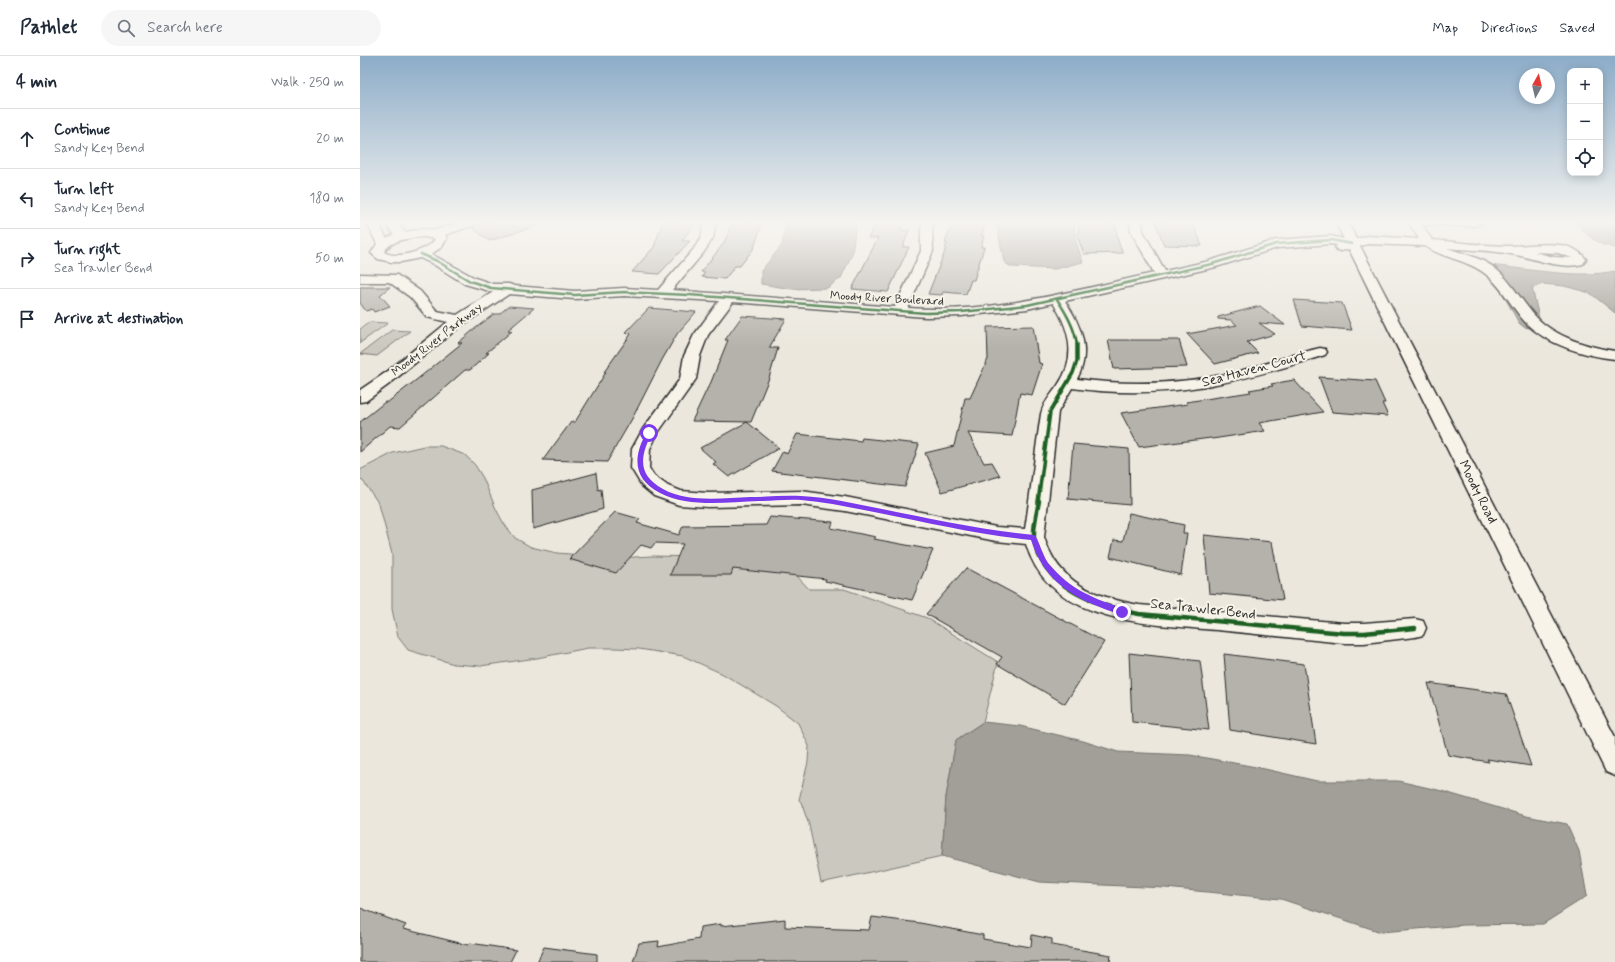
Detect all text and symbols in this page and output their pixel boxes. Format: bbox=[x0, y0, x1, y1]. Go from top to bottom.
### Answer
search box bbox=[101, 10, 381, 46]
text: Pathlet bbox=[20, 15, 77, 40]
icon: search bbox=[115, 17, 137, 39]
text: Search here bbox=[147, 18, 223, 38]
text: Map bbox=[1432, 19, 1458, 37]
text: Directions bbox=[1480, 19, 1538, 37]
text: Saved bbox=[1560, 19, 1595, 37]
north arrow bbox=[1519, 68, 1555, 104]
map controls bbox=[1567, 68, 1603, 176]
button: + bbox=[1567, 68, 1603, 104]
text: 4 min bbox=[16, 71, 57, 93]
text: Walk · 250 m bbox=[271, 74, 344, 91]
button: − bbox=[1567, 104, 1603, 140]
text: Continue bbox=[54, 120, 110, 140]
icon: ahead bbox=[16, 128, 38, 150]
text: 20 m bbox=[316, 130, 344, 147]
text: Sandy Key Bend bbox=[54, 140, 144, 157]
button: locate bbox=[1567, 140, 1603, 176]
text: Turn left bbox=[54, 180, 114, 200]
icon: left bbox=[16, 188, 38, 210]
text: 180 m bbox=[309, 190, 344, 207]
text: Sandy Key Bend bbox=[54, 200, 144, 217]
text: Turn right bbox=[54, 240, 121, 260]
icon: right bbox=[16, 248, 38, 270]
text: 50 m bbox=[315, 250, 344, 267]
text: Sea Trawler Bend bbox=[54, 260, 152, 277]
street label: Moody River Boulevard bbox=[830, 288, 944, 310]
street label: Moody River Parkway bbox=[388, 300, 486, 380]
icon: arrive bbox=[16, 308, 38, 330]
text: Arrive at destination bbox=[54, 309, 183, 329]
street label: Sea Haven Court bbox=[1200, 346, 1309, 392]
route start bbox=[640, 424, 658, 442]
street label: Moody Road bbox=[1454, 457, 1502, 527]
street label: Sea Trawler Bend bbox=[1149, 595, 1257, 623]
route end bbox=[1113, 603, 1131, 621]

